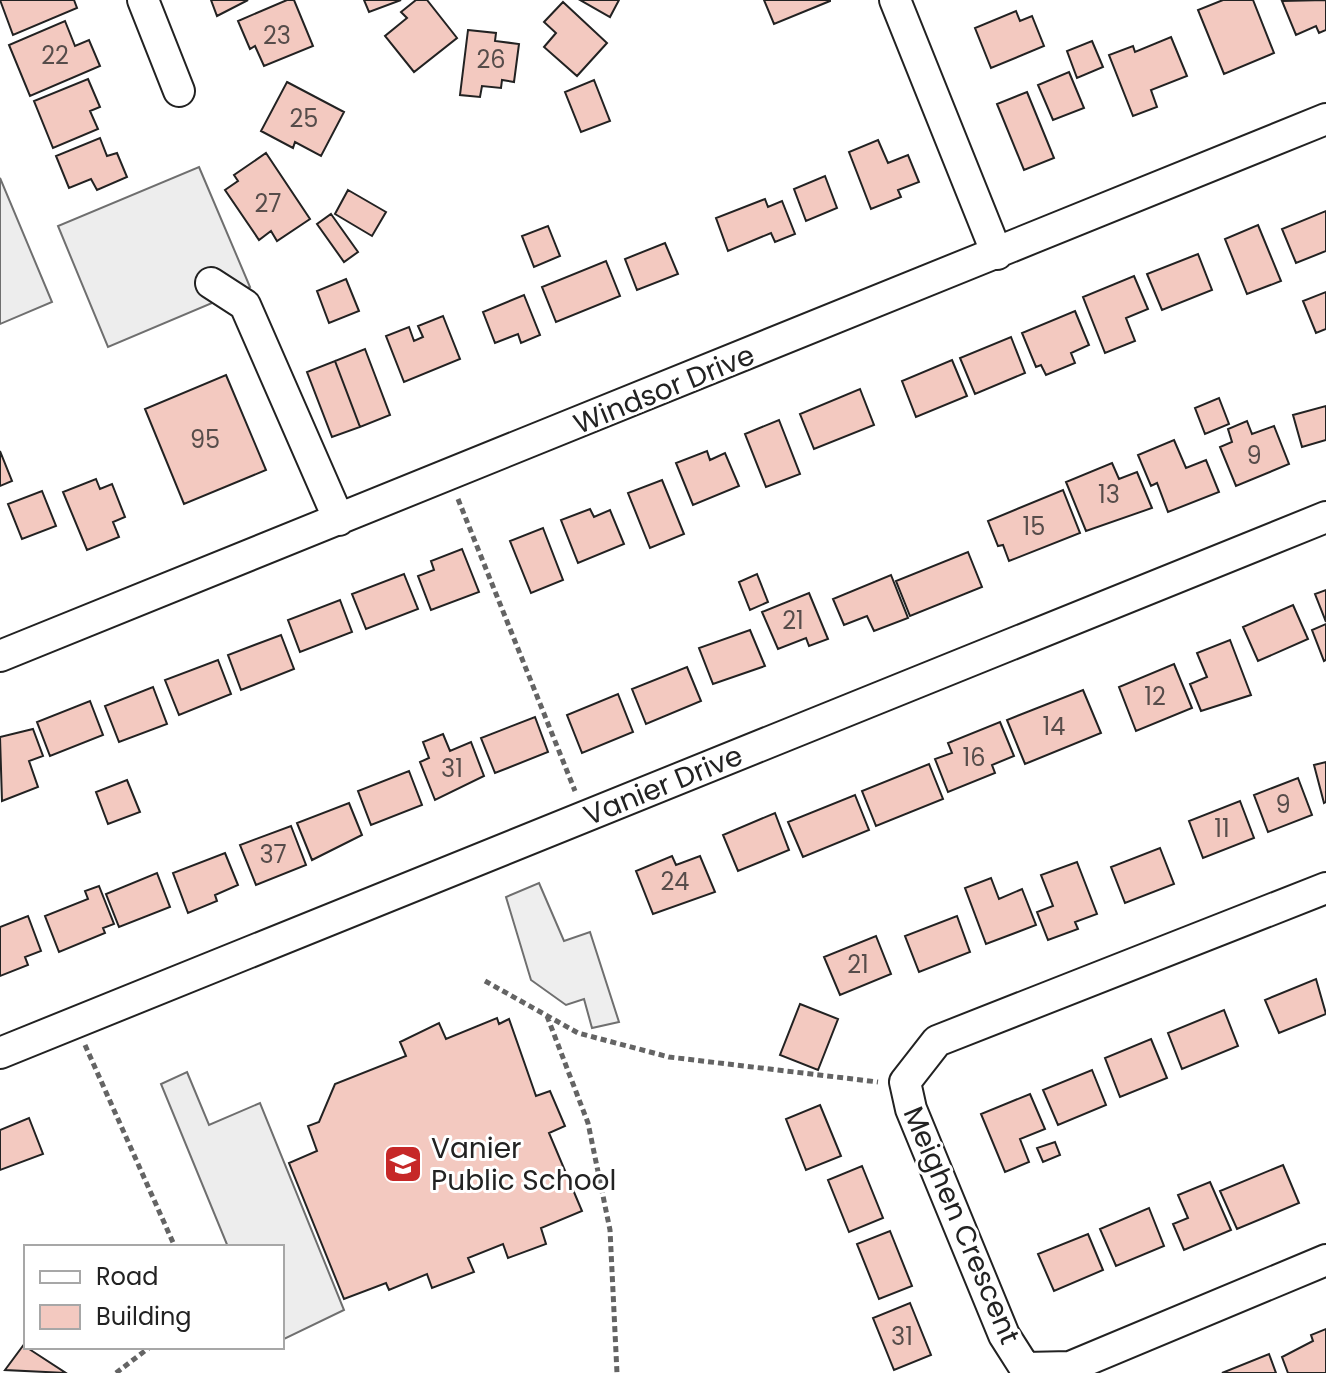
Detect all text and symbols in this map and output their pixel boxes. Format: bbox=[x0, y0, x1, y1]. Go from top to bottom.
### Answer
house number: 23 bbox=[263, 19, 291, 52]
house number: 22 bbox=[41, 39, 69, 72]
house number: 26 bbox=[476, 43, 506, 76]
house number: 25 bbox=[290, 102, 318, 135]
house number: 27 bbox=[255, 187, 281, 220]
street label: Windsor Drive bbox=[568, 335, 760, 443]
house number: 95 bbox=[190, 423, 220, 456]
house number: 9 bbox=[1246, 439, 1262, 472]
house number: 13 bbox=[1098, 478, 1120, 511]
house number: 15 bbox=[1023, 510, 1045, 543]
house number: 21 bbox=[782, 604, 804, 637]
house number: 12 bbox=[1144, 680, 1166, 713]
house number: 14 bbox=[1043, 710, 1065, 743]
street label: Vanier Drive bbox=[578, 736, 748, 835]
house number: 16 bbox=[963, 741, 985, 774]
house number: 31 bbox=[441, 752, 463, 785]
house number: 9 bbox=[1275, 788, 1291, 821]
house number: 11 bbox=[1214, 812, 1230, 845]
house number: 37 bbox=[259, 838, 287, 871]
house number: 24 bbox=[661, 865, 689, 898]
house number: 21 bbox=[847, 948, 869, 981]
street label: Meighen Crescent bbox=[894, 1100, 1029, 1350]
place label: Vanier Public School bbox=[431, 1129, 616, 1200]
school or university icon: Vanier Public School bbox=[382, 1143, 424, 1185]
legend bbox=[24, 1245, 284, 1349]
text: Road bbox=[96, 1260, 158, 1293]
text: Building bbox=[96, 1300, 192, 1333]
house number: 31 bbox=[891, 1320, 913, 1353]

